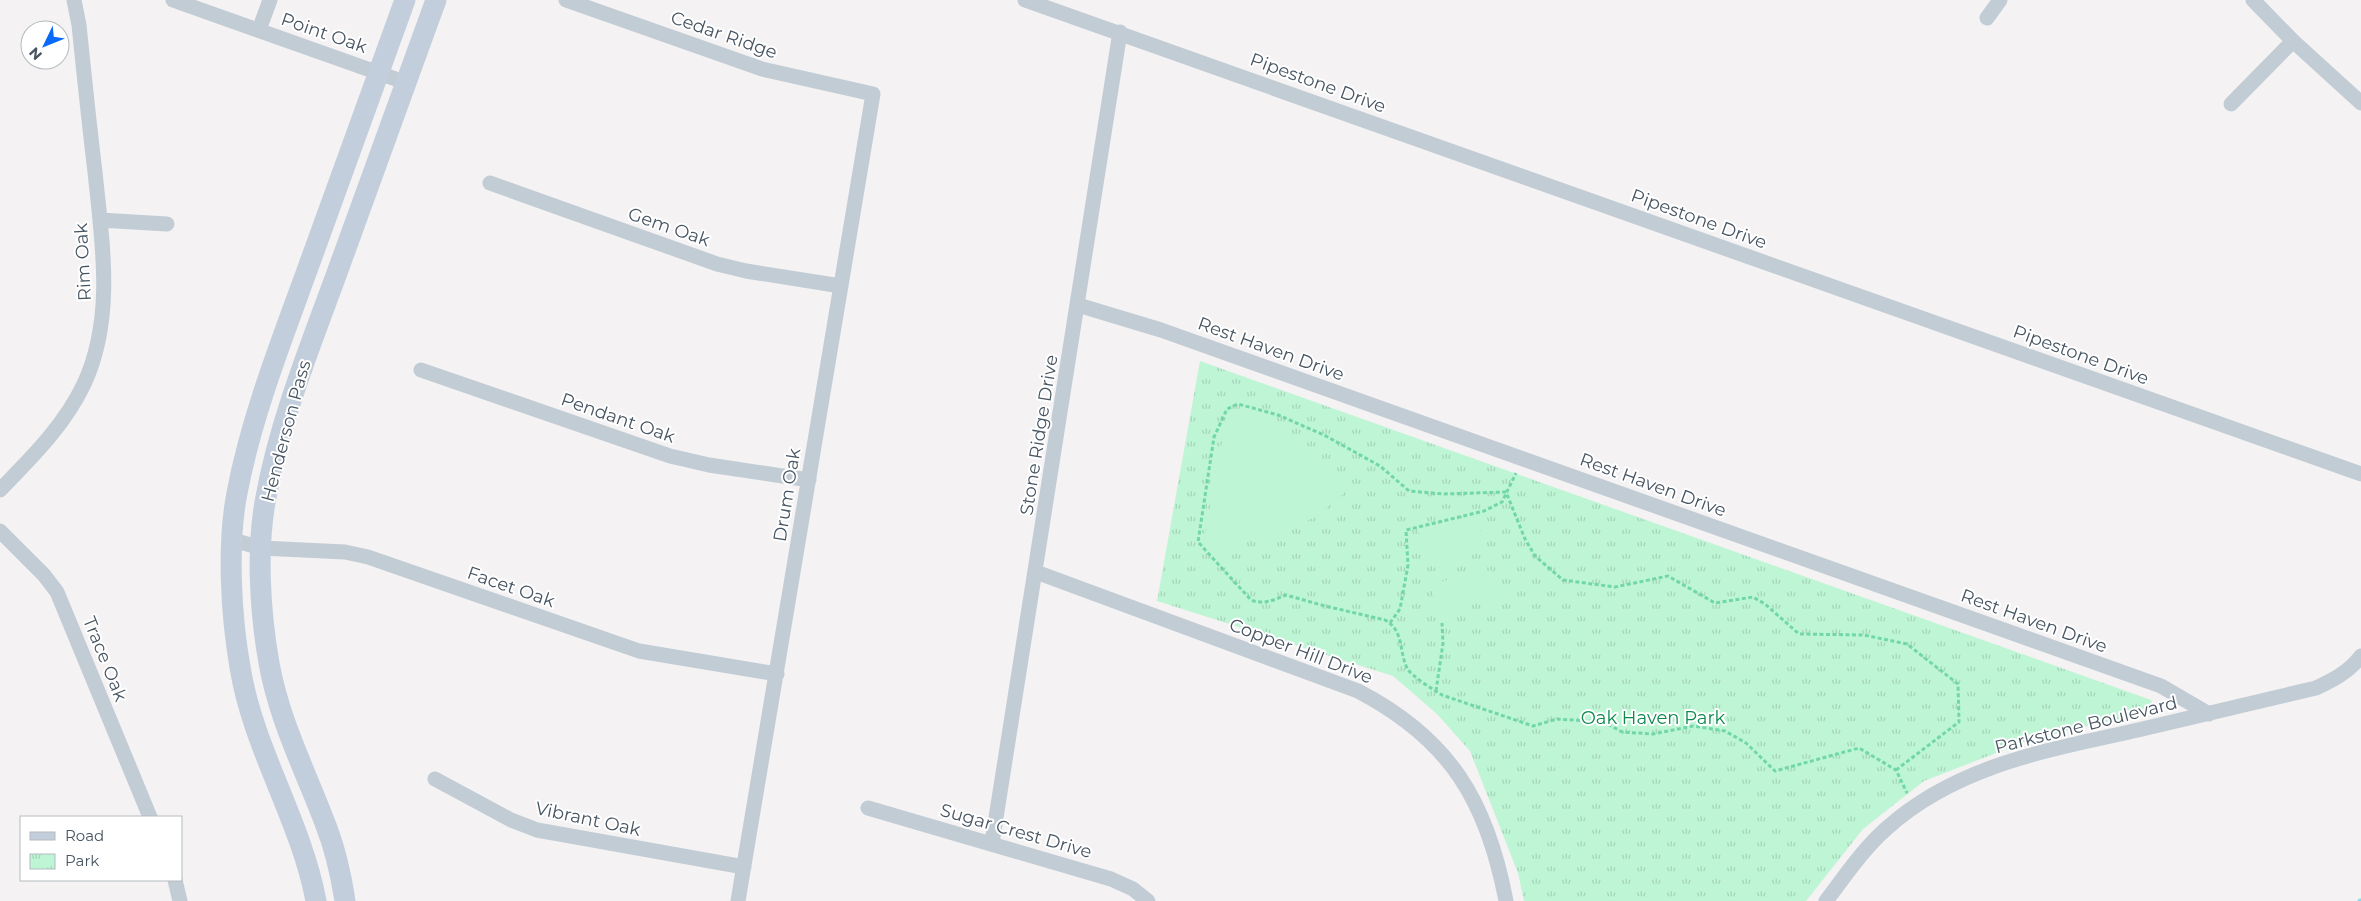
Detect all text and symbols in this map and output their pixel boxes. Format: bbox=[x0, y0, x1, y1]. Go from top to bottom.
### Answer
street label: Cedar Ridge bbox=[668, 6, 780, 64]
street label: Point Oak bbox=[278, 8, 370, 58]
north arrow bbox=[20, 20, 70, 70]
text: N bbox=[25, 44, 46, 64]
street label: Pipestone Drive bbox=[1247, 48, 1389, 118]
street label: Pipestone Drive bbox=[1628, 184, 1770, 254]
street label: Gem Oak bbox=[625, 203, 713, 251]
street label: Rim Oak bbox=[70, 222, 96, 302]
street label: Rest Haven Drive bbox=[1195, 312, 1347, 386]
street label: Pipestone Drive bbox=[2010, 320, 2152, 390]
street label: Stone Ridge Drive bbox=[1015, 353, 1063, 517]
street label: Henderson Pass bbox=[257, 358, 316, 504]
street label: Pendant Oak bbox=[558, 388, 678, 448]
street label: Drum Oak bbox=[769, 446, 805, 543]
street label: Rest Haven Drive bbox=[1577, 448, 1729, 522]
street label: Facet Oak bbox=[464, 562, 558, 612]
street label: Rest Haven Drive bbox=[1958, 584, 2110, 658]
street label: Trace Oak bbox=[78, 614, 132, 705]
street label: Copper Hill Drive bbox=[1226, 614, 1376, 689]
street label: Parkstone Boulevard bbox=[1992, 692, 2180, 758]
park label: Oak Haven Park bbox=[1581, 707, 1726, 729]
street label: Vibrant Oak bbox=[533, 797, 643, 841]
street label: Sugar Crest Drive bbox=[938, 799, 1094, 863]
legend bbox=[20, 816, 182, 881]
text: Road bbox=[65, 826, 104, 845]
text: Park bbox=[65, 851, 99, 870]

